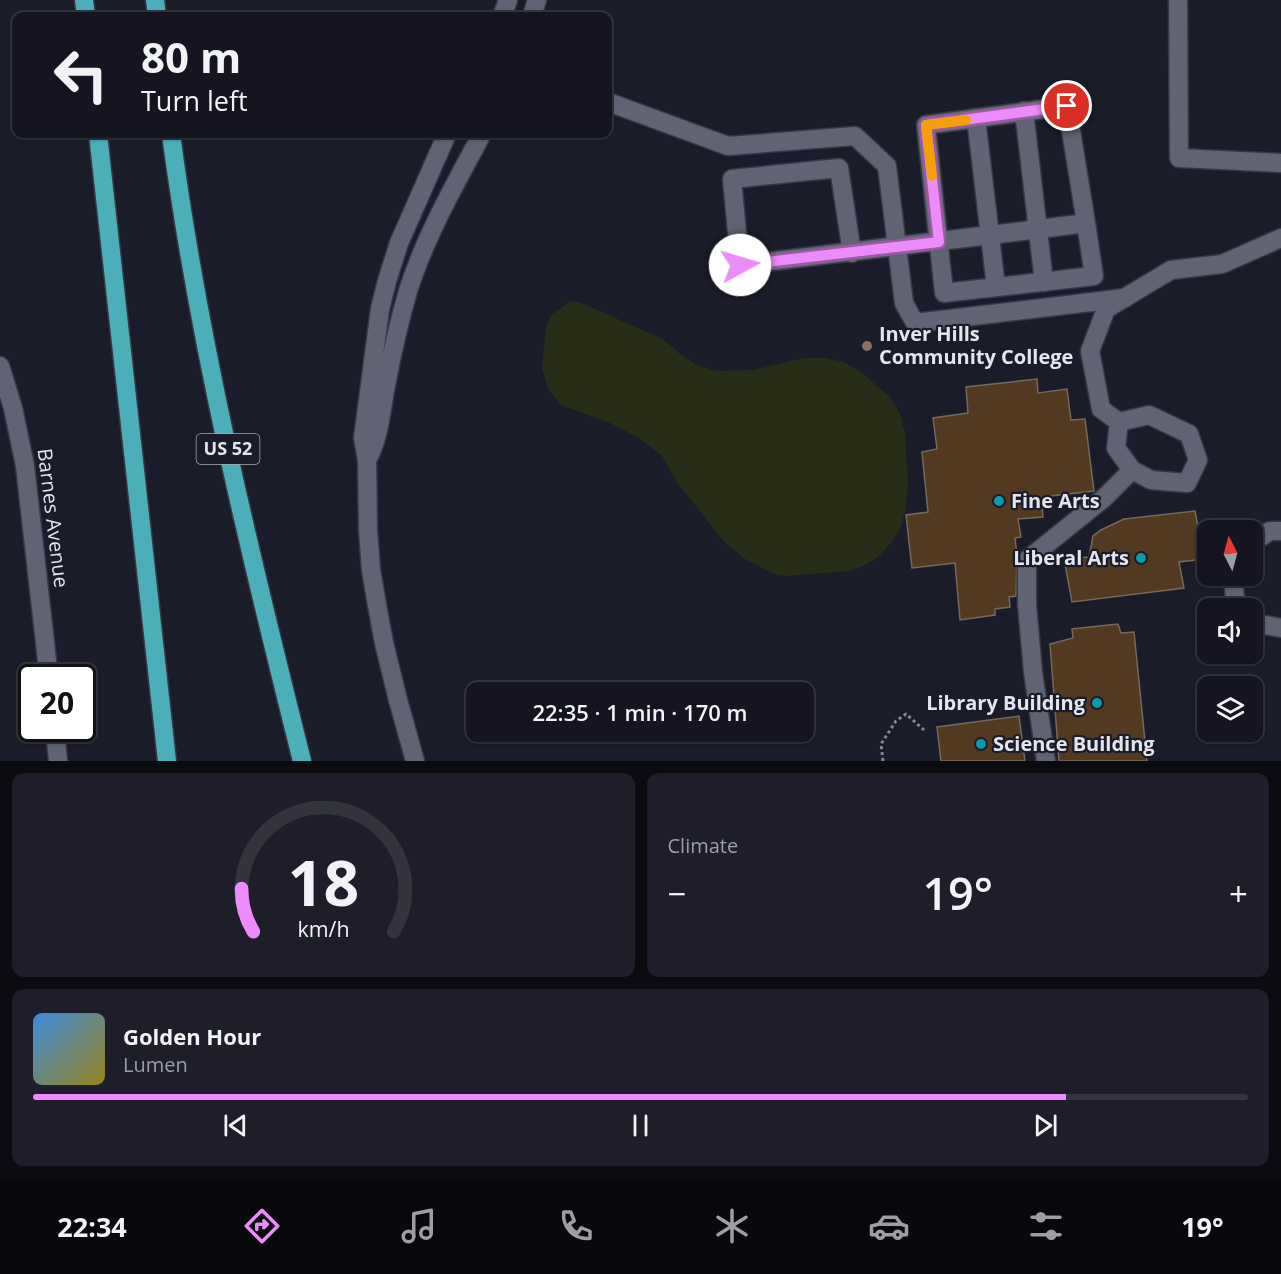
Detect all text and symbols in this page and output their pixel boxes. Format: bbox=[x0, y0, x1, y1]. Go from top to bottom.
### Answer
text: 80 m bbox=[141, 28, 241, 85]
icon: left bbox=[42, 36, 120, 114]
pin bbox=[1041, 80, 1092, 131]
text: Turn left bbox=[141, 82, 248, 119]
icon: arrive bbox=[1050, 89, 1083, 122]
position arrow bbox=[708, 233, 772, 297]
place label: Inver Hills Community College bbox=[879, 320, 1073, 370]
marker: Inver Hills Community College bbox=[860, 339, 874, 353]
road number: US 52 bbox=[196, 434, 260, 464]
street label: Barnes Avenue bbox=[32, 447, 75, 589]
place label: Fine Arts bbox=[1011, 487, 1100, 514]
marker: Fine Arts bbox=[992, 494, 1006, 508]
north arrow bbox=[1197, 520, 1263, 586]
map controls bbox=[1197, 520, 1263, 742]
place label: Liberal Arts bbox=[1013, 544, 1129, 571]
marker: Liberal Arts bbox=[1134, 551, 1148, 565]
button: sound bbox=[1197, 598, 1263, 664]
speed limit sign: 20 bbox=[18, 664, 96, 742]
button: layers bbox=[1197, 676, 1263, 742]
place label: Library Building bbox=[926, 689, 1086, 716]
marker: Library Building bbox=[1090, 696, 1104, 710]
text: 22:35 · 1 min · 170 m bbox=[532, 697, 748, 727]
place label: Science Building bbox=[993, 730, 1155, 757]
marker: Science Building bbox=[974, 737, 988, 751]
text: Climate bbox=[668, 832, 738, 859]
text: 18 bbox=[288, 839, 359, 924]
text: 19° bbox=[922, 862, 993, 923]
text: − bbox=[668, 871, 686, 916]
text: + bbox=[1229, 871, 1248, 916]
text: km/h bbox=[297, 914, 349, 943]
text: Golden Hour bbox=[123, 1021, 261, 1051]
text: Lumen bbox=[123, 1051, 188, 1078]
icon: previous bbox=[219, 1109, 252, 1142]
icon: pause bbox=[624, 1109, 657, 1142]
icon: next bbox=[1029, 1109, 1062, 1142]
icon: directions bbox=[241, 1205, 283, 1247]
icon: music bbox=[398, 1205, 440, 1247]
icon: phone bbox=[555, 1205, 597, 1247]
icon: climate bbox=[711, 1205, 753, 1247]
icon: car bbox=[868, 1205, 910, 1247]
icon: filters bbox=[1025, 1205, 1067, 1247]
text: 22:34 bbox=[57, 1208, 127, 1245]
text: 19° bbox=[1181, 1208, 1224, 1245]

